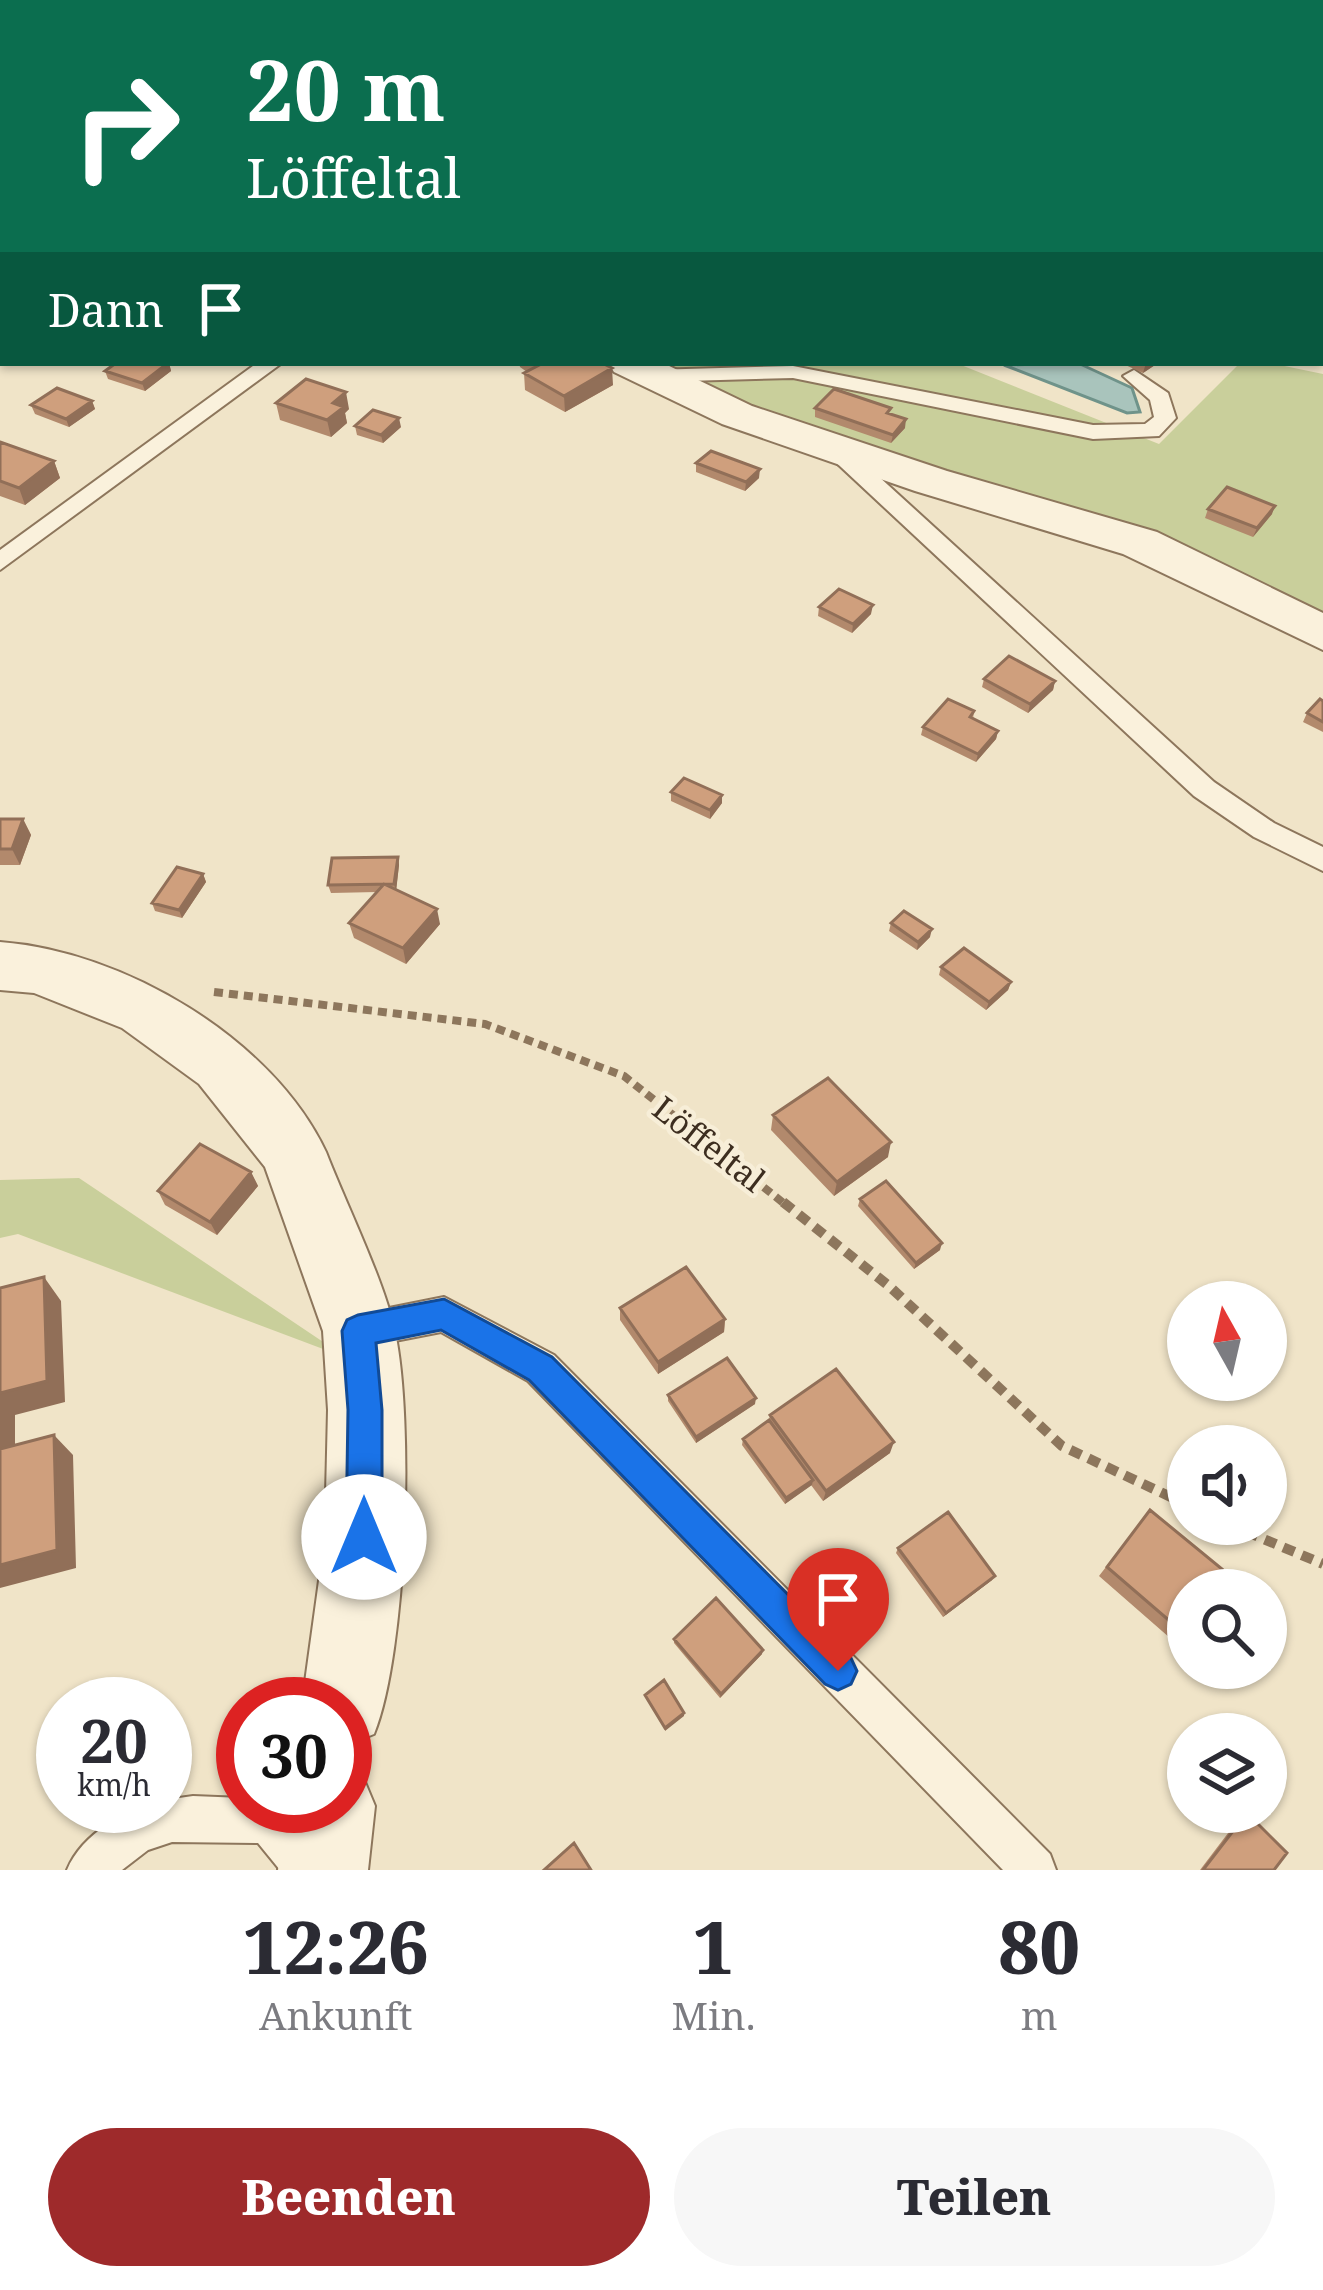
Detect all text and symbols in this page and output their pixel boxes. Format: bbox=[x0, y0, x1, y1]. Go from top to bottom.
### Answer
text: 20 m bbox=[246, 31, 446, 146]
icon: right bbox=[48, 48, 204, 204]
text: Löffeltal bbox=[246, 140, 461, 214]
icon: arrive bbox=[188, 276, 254, 342]
text: Dann bbox=[48, 279, 164, 340]
street label: Löffeltal bbox=[644, 1085, 775, 1202]
north arrow bbox=[1167, 1281, 1287, 1401]
map controls bbox=[1167, 1281, 1287, 1833]
button: sound bbox=[1167, 1425, 1287, 1545]
position arrow bbox=[301, 1474, 427, 1600]
pin bbox=[787, 1548, 889, 1671]
icon: arrive bbox=[805, 1566, 871, 1632]
button: search bbox=[1167, 1569, 1287, 1689]
speed limit sign: 30 bbox=[216, 1677, 372, 1833]
text: 20 bbox=[80, 1699, 148, 1781]
button: layers bbox=[1167, 1713, 1287, 1833]
text: km/h bbox=[77, 1764, 151, 1805]
text: 12:26 bbox=[243, 1897, 429, 1995]
text: 1 bbox=[693, 1897, 734, 1995]
text: 80 bbox=[998, 1897, 1080, 1995]
text: Ankunft bbox=[259, 1988, 413, 2041]
text: Min. bbox=[672, 1988, 755, 2041]
text: m bbox=[1021, 1988, 1058, 2041]
button: Beenden bbox=[48, 2128, 650, 2266]
button: Teilen bbox=[674, 2128, 1275, 2266]

